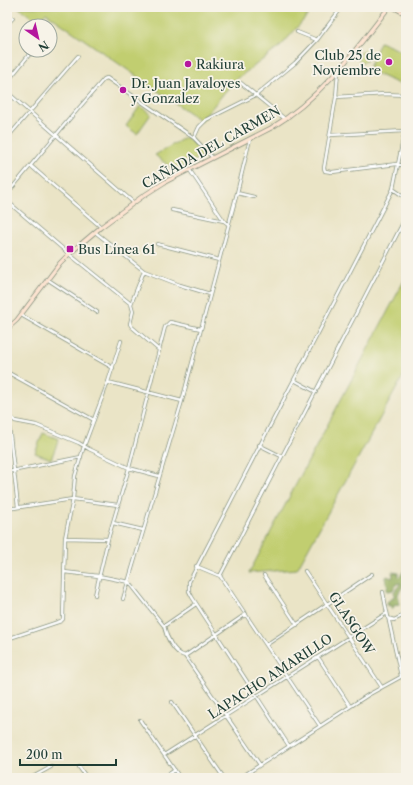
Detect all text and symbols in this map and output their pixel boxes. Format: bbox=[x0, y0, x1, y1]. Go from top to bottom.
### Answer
north arrow bbox=[18, 18, 58, 58]
text: N bbox=[35, 38, 51, 55]
place label: Club 25 de Noviembre bbox=[312, 47, 381, 78]
place label: Rakiura bbox=[196, 56, 244, 72]
marker: Club 25 de Noviembre bbox=[384, 57, 394, 67]
marker: Rakiura bbox=[183, 59, 193, 69]
place label: Dr. Juan Javaloyes y Gonzalez bbox=[130, 75, 241, 106]
marker: Dr. Juan Javaloyes y Gonzalez bbox=[118, 85, 128, 95]
street label: CAÑADA DEL CARMEN bbox=[139, 102, 283, 192]
place label: Bus Línea 61 bbox=[78, 241, 156, 257]
marker: Bus Línea 61 bbox=[65, 244, 75, 254]
street label: GLASGOW bbox=[326, 589, 379, 658]
street label: LAPACHO AMARILLO bbox=[205, 630, 335, 722]
scale bar bbox=[20, 741, 116, 767]
text: 200 m bbox=[26, 747, 63, 762]

